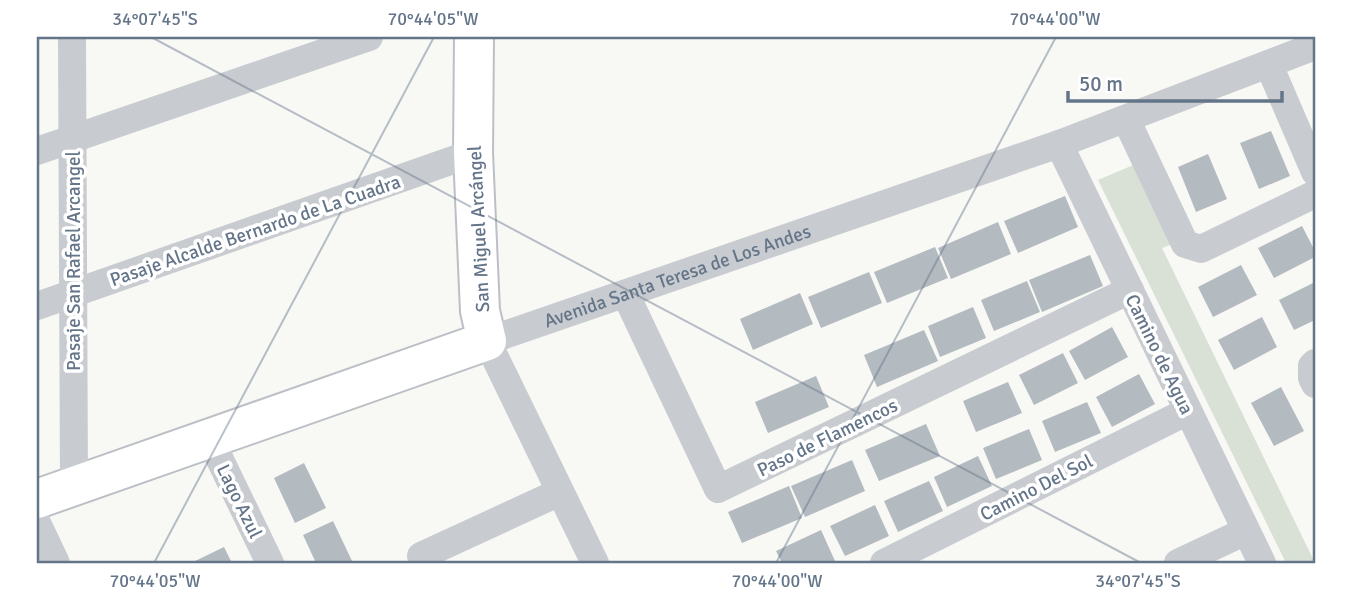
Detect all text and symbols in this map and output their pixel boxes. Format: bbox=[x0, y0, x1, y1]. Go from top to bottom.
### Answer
text: 34°07'45"S bbox=[112, 8, 198, 30]
text: 70°44'05"W bbox=[388, 8, 478, 30]
text: 70°44'00"W bbox=[1010, 8, 1100, 30]
scale bar bbox=[1068, 60, 1282, 104]
text: 50 m bbox=[1079, 71, 1123, 97]
street label: San Miguel Arcángel bbox=[463, 145, 495, 313]
street label: Pasaje San Rafael Arcangel bbox=[62, 151, 86, 371]
street label: Pasaje Alcalde Bernardo de La Cuadra bbox=[107, 170, 404, 292]
street label: Avenida Santa Teresa de Los Andes bbox=[541, 219, 814, 334]
street label: Camino de Agua bbox=[1120, 290, 1199, 419]
street label: Paso de Flamencos bbox=[753, 394, 902, 482]
street label: Camino Del Sol bbox=[976, 449, 1097, 527]
street label: Lago Azul bbox=[211, 460, 267, 542]
text: 70°44'05"W bbox=[110, 570, 200, 592]
text: 70°44'00"W bbox=[732, 570, 822, 592]
text: 34°07'45"S bbox=[1095, 570, 1181, 592]

